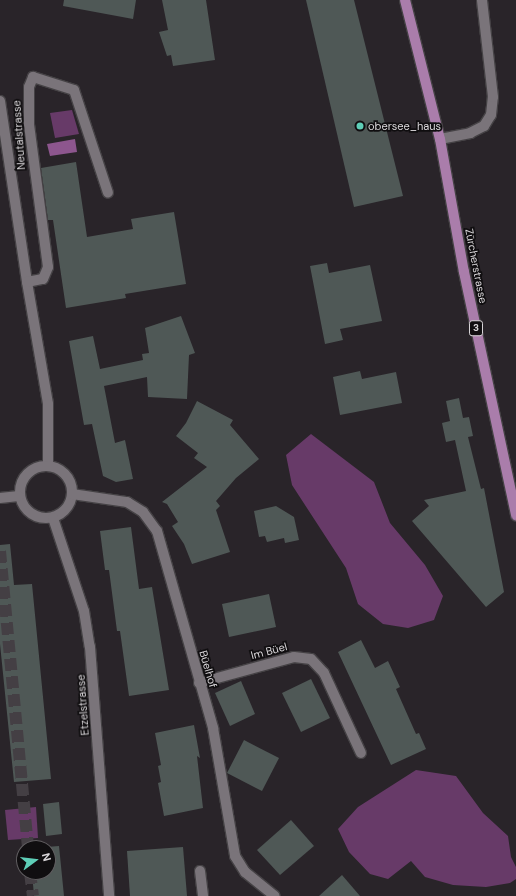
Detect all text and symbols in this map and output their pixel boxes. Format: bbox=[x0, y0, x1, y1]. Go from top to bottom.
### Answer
street label: Neutalstrasse bbox=[10, 100, 28, 170]
place label: obersee_haus bbox=[368, 119, 441, 133]
marker: obersee_haus bbox=[355, 121, 365, 131]
street label: Zürcherstrasse bbox=[462, 227, 490, 305]
road number: 3 bbox=[468, 320, 484, 336]
street label: Im Büel bbox=[249, 640, 289, 662]
street label: Büelhof bbox=[196, 649, 220, 689]
street label: Etzelstrasse bbox=[74, 674, 92, 736]
north arrow bbox=[16, 840, 56, 880]
text: N bbox=[39, 851, 54, 863]

